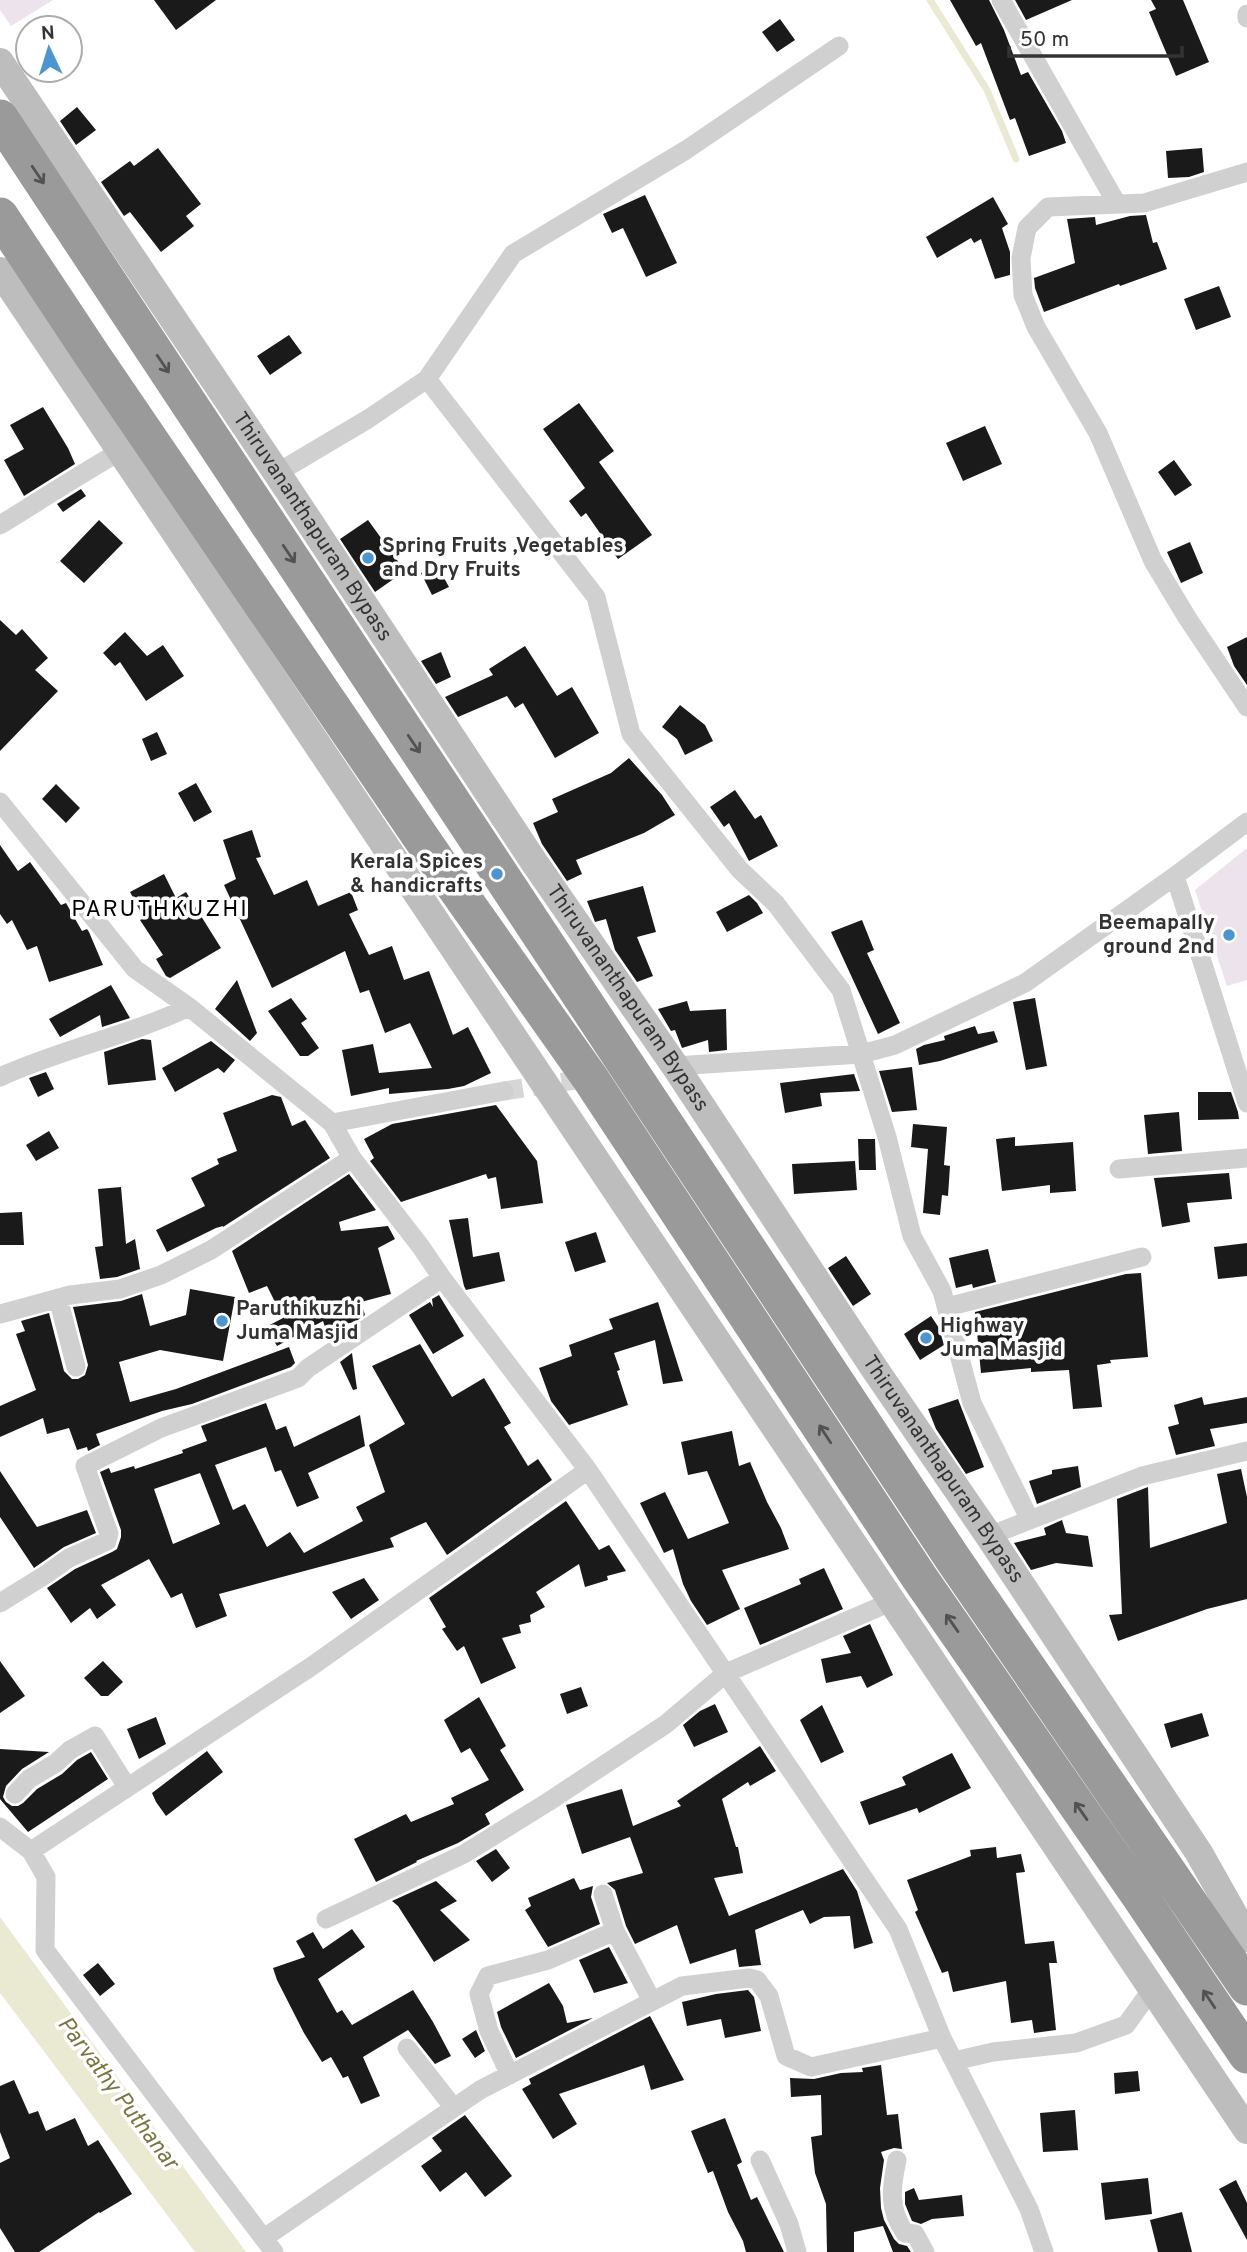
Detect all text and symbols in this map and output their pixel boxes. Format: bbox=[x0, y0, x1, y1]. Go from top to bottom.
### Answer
north arrow bbox=[14, 14, 84, 84]
scale bar bbox=[1009, 14, 1182, 58]
text: N bbox=[40, 22, 56, 46]
text: 50 m bbox=[1020, 27, 1069, 54]
one-way arrow bbox=[31, 164, 45, 184]
one-way arrow bbox=[156, 354, 170, 374]
street label: Thiruvananthapuram Bypass bbox=[226, 407, 398, 647]
place label: Spring Fruits ,Vegetables and Dry Fruits bbox=[382, 533, 624, 584]
one-way arrow bbox=[282, 544, 296, 563]
marker: Spring Fruits ,Vegetables and Dry Fruits bbox=[360, 550, 376, 566]
one-way arrow bbox=[407, 734, 422, 753]
place label: Kerala Spices & handicrafts bbox=[350, 849, 483, 900]
marker: Kerala Spices & handicrafts bbox=[489, 866, 505, 882]
street label: Thiruvananthapuram Bypass bbox=[540, 879, 715, 1117]
district label: PARUTHKUZHI bbox=[71, 896, 249, 925]
place label: Beemapally ground 2nd bbox=[1098, 910, 1215, 961]
marker: Beemapally ground 2nd bbox=[1221, 927, 1237, 943]
place label: Paruthikuzhi Juma Masjid bbox=[236, 1296, 362, 1347]
marker: Paruthikuzhi Juma Masjid bbox=[214, 1313, 230, 1329]
place label: Highway Juma Masjid bbox=[940, 1313, 1063, 1364]
marker: Highway Juma Masjid bbox=[918, 1330, 934, 1346]
street label: Thiruvananthapuram Bypass bbox=[856, 1350, 1030, 1588]
one-way arrow bbox=[818, 1425, 833, 1444]
one-way arrow bbox=[945, 1614, 959, 1633]
one-way arrow bbox=[1074, 1801, 1088, 1821]
one-way arrow bbox=[1202, 1990, 1216, 2009]
water label: Parvathy Puthanar bbox=[50, 2012, 186, 2178]

